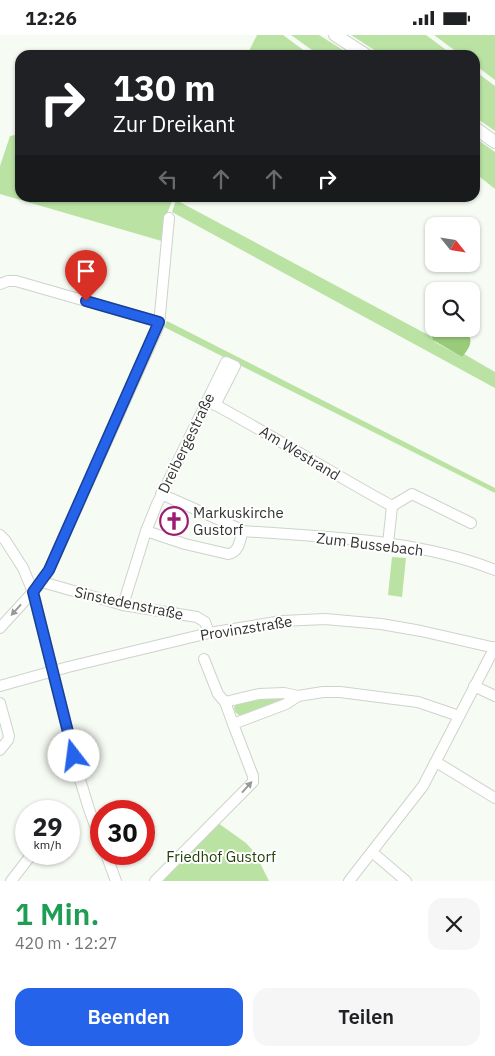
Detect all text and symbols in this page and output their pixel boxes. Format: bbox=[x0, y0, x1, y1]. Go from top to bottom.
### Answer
text: 12:26 bbox=[25, 6, 77, 30]
text: 130 m bbox=[113, 65, 216, 111]
icon: right bbox=[30, 70, 95, 135]
text: Zur Dreikant bbox=[113, 109, 235, 138]
icon: left bbox=[154, 165, 182, 193]
icon: ahead bbox=[207, 165, 235, 193]
icon: ahead bbox=[260, 165, 288, 193]
icon: right bbox=[313, 165, 341, 193]
north arrow bbox=[425, 217, 480, 273]
map controls bbox=[425, 217, 480, 337]
pin bbox=[65, 250, 107, 301]
icon: arrive bbox=[72, 257, 100, 285]
button: search bbox=[425, 282, 480, 337]
street label: Dreibergestraße bbox=[153, 390, 219, 496]
street label: Am Westrand bbox=[256, 421, 344, 485]
place label: Markuskirche Gustorf bbox=[193, 503, 284, 539]
church icon: Markuskirche Gustorf bbox=[159, 506, 189, 536]
street label: Zum Bussebach bbox=[315, 528, 425, 560]
street label: Sinstedenstraße bbox=[73, 582, 185, 624]
one-way arrow bbox=[10, 604, 22, 616]
street label: Provinzstraße bbox=[199, 611, 293, 645]
position arrow bbox=[47, 729, 99, 781]
one-way arrow bbox=[242, 781, 253, 794]
speed limit sign: 30 bbox=[90, 800, 155, 865]
text: 29 bbox=[32, 810, 63, 843]
text: km/h bbox=[33, 837, 62, 852]
park label: Friedhof Gustorf bbox=[166, 847, 276, 866]
text: 1 Min. bbox=[15, 894, 99, 933]
button: close bbox=[428, 898, 480, 950]
text: 420 m · 12:27 bbox=[15, 933, 117, 953]
button: Beenden bbox=[15, 988, 243, 1046]
button: Teilen bbox=[253, 988, 480, 1046]

